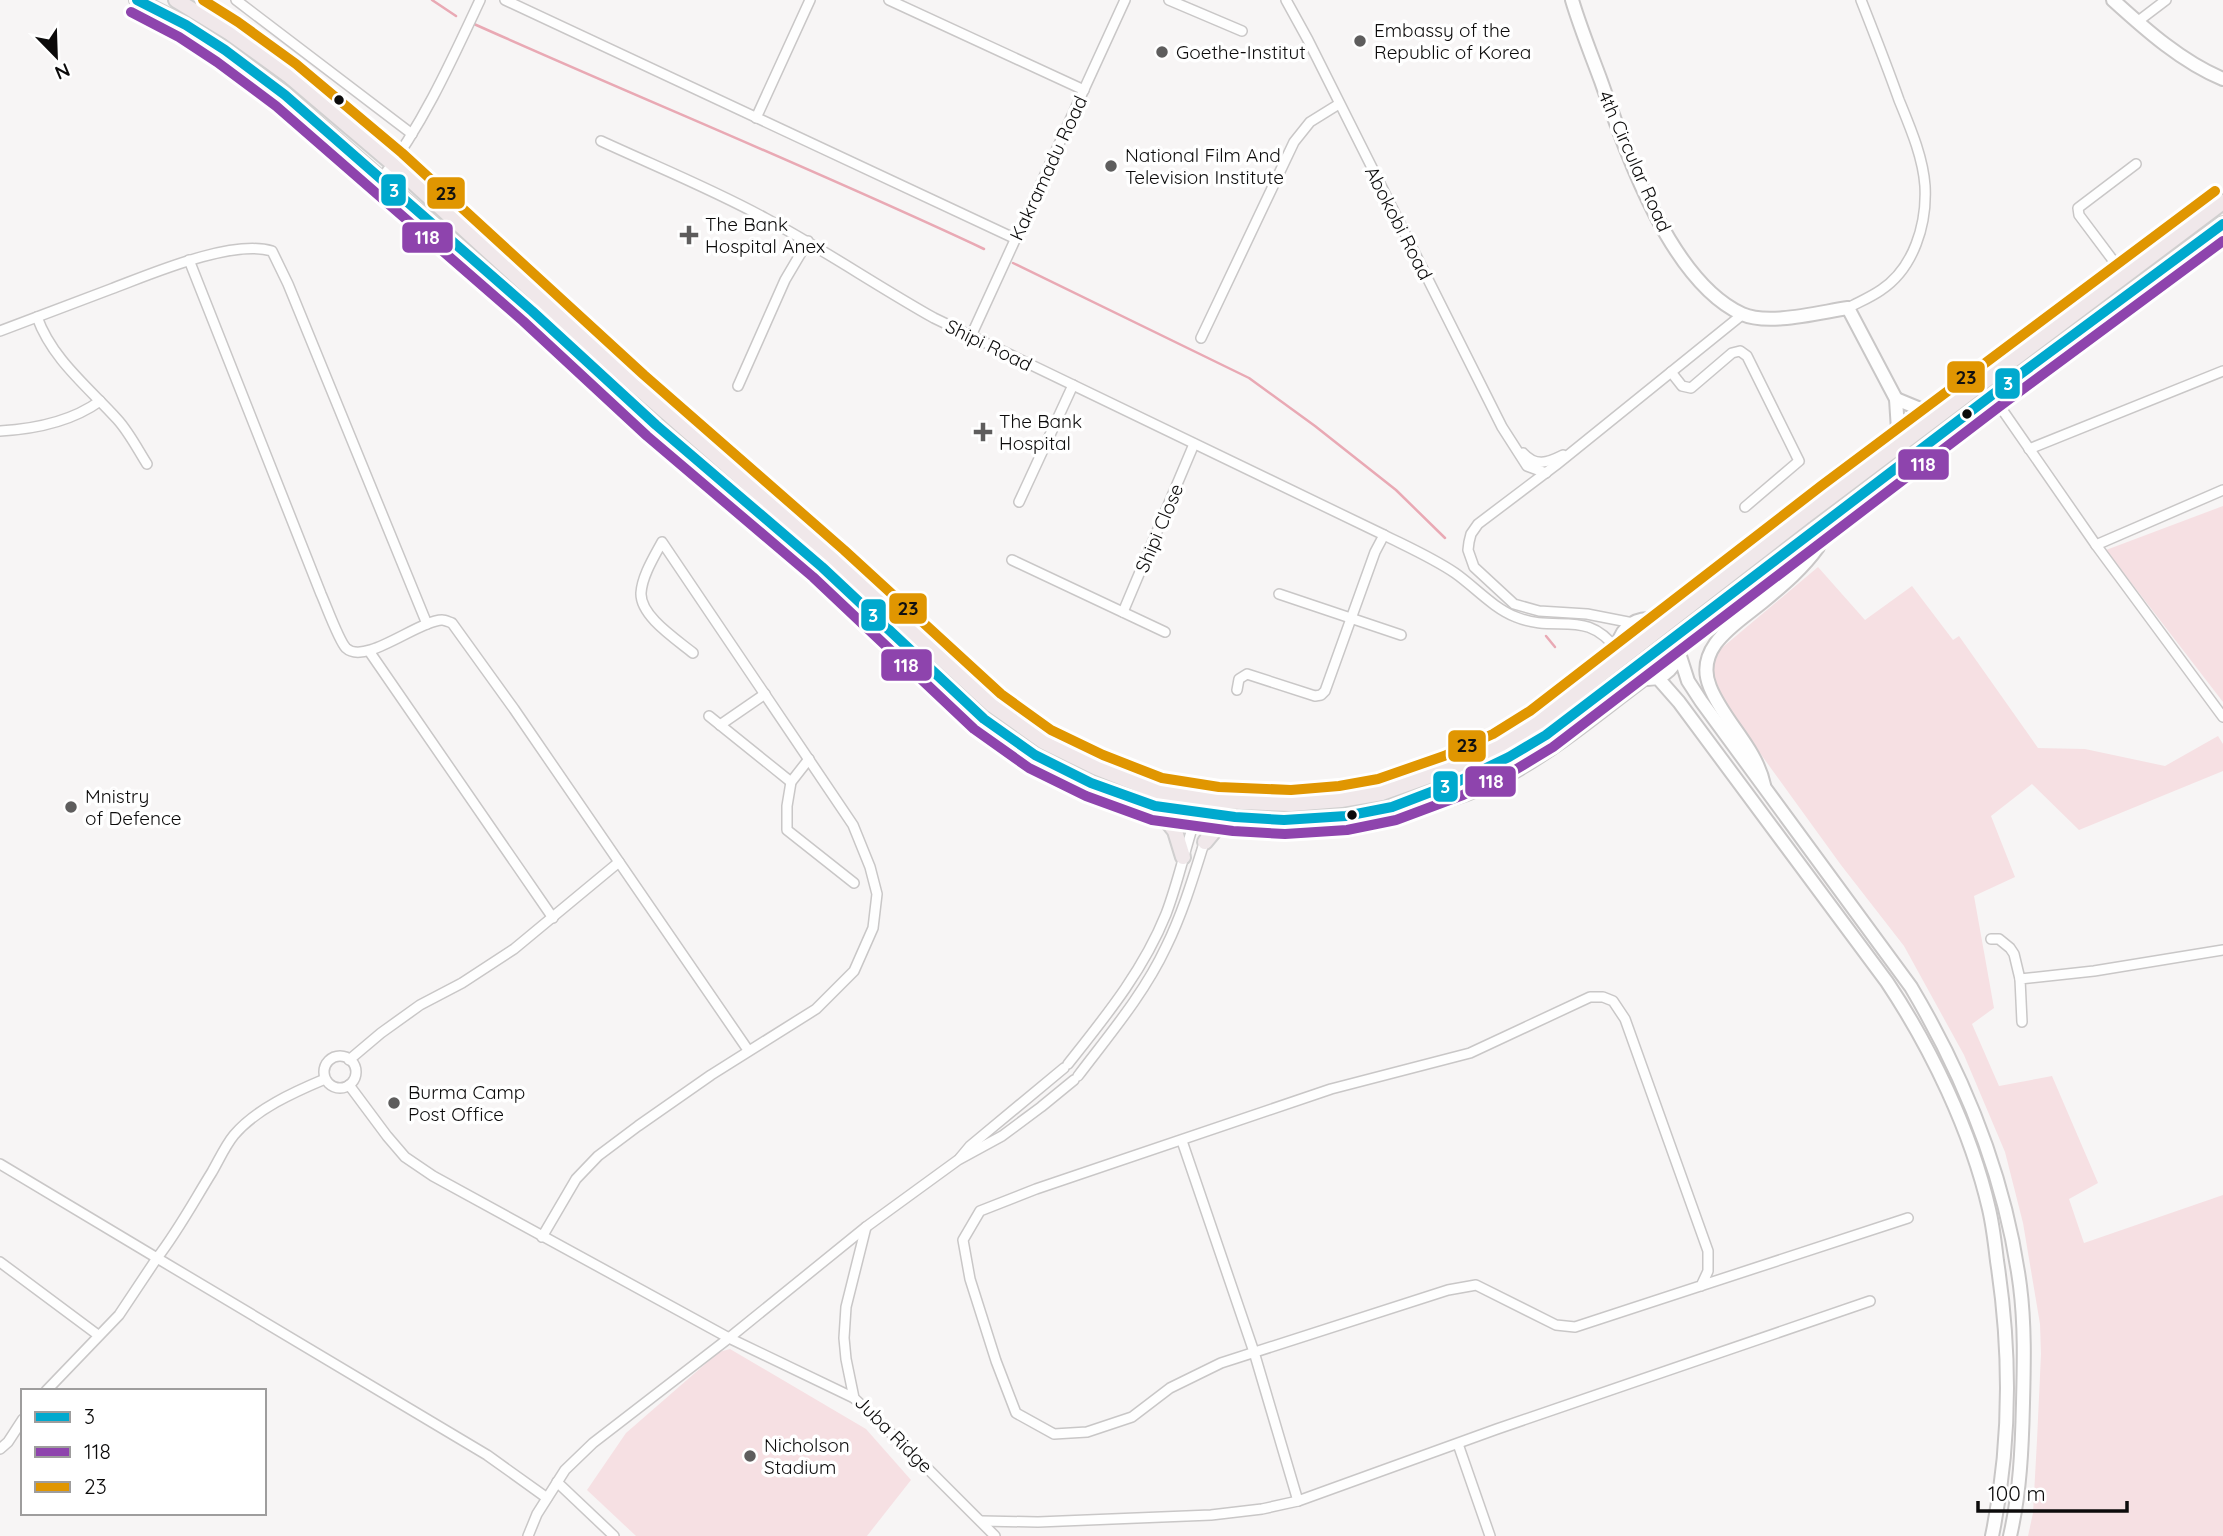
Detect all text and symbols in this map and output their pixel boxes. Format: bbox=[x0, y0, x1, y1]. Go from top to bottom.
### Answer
place label: Embassy of the Republic of Korea bbox=[1374, 18, 1531, 64]
north arrow bbox=[21, 21, 91, 91]
marker: Embassy of the Republic of Korea bbox=[1352, 33, 1368, 49]
place label: Goethe-Institut bbox=[1176, 40, 1306, 64]
marker: Goethe-Institut bbox=[1154, 44, 1170, 60]
text: N bbox=[52, 58, 74, 85]
street label: 4th Circular Road bbox=[1593, 87, 1677, 235]
street label: Kakramadu Road bbox=[1004, 92, 1092, 244]
unlabelled marker bbox=[332, 93, 346, 107]
place label: National Film And Television Institute bbox=[1125, 143, 1284, 189]
marker: National Film And Television Institute bbox=[1103, 158, 1119, 174]
street label: Abokobi Road bbox=[1360, 162, 1438, 284]
line badge: 3 bbox=[380, 173, 407, 207]
line badge: 23 bbox=[426, 176, 466, 210]
text: 3 bbox=[389, 178, 399, 202]
text: 23 bbox=[435, 181, 457, 205]
place label: The Bank Hospital Anex bbox=[705, 212, 825, 258]
line badge: 118 bbox=[401, 221, 454, 254]
text: 118 bbox=[414, 225, 440, 249]
marker: The Bank Hospital Anex bbox=[679, 225, 699, 245]
street label: Shipi Road bbox=[942, 314, 1036, 376]
line badge: 23 bbox=[1946, 360, 1986, 394]
text: 23 bbox=[1955, 365, 1977, 389]
line badge: 3 bbox=[1994, 367, 2021, 400]
text: 3 bbox=[2003, 371, 2013, 395]
unlabelled marker bbox=[1960, 407, 1974, 421]
place label: The Bank Hospital bbox=[999, 409, 1082, 455]
marker: The Bank Hospital bbox=[973, 422, 993, 442]
line badge: 118 bbox=[1897, 448, 1950, 481]
text: 118 bbox=[1910, 452, 1936, 476]
street label: Shipi Close bbox=[1130, 480, 1188, 576]
line badge: 23 bbox=[888, 592, 928, 625]
text: 23 bbox=[897, 596, 919, 620]
line badge: 3 bbox=[860, 598, 887, 632]
text: 3 bbox=[868, 603, 878, 627]
line badge: 118 bbox=[880, 648, 933, 682]
text: 118 bbox=[893, 653, 919, 677]
line badge: 23 bbox=[1447, 729, 1487, 763]
text: 23 bbox=[1456, 733, 1478, 757]
line badge: 118 bbox=[1464, 765, 1517, 798]
text: 118 bbox=[1478, 769, 1504, 793]
line badge: 3 bbox=[1432, 770, 1459, 803]
text: 3 bbox=[1440, 774, 1450, 798]
place label: Mnistry of Defence bbox=[85, 784, 181, 830]
marker: Mnistry of Defence bbox=[63, 799, 79, 815]
unlabelled marker bbox=[1345, 808, 1359, 822]
place label: Burma Camp Post Office bbox=[408, 1080, 525, 1126]
marker: Burma Camp Post Office bbox=[386, 1095, 402, 1111]
legend bbox=[21, 1389, 266, 1515]
street label: Juba Ridge bbox=[850, 1390, 938, 1478]
text: 3 bbox=[84, 1403, 95, 1429]
place label: Nicholson Stadium bbox=[764, 1433, 850, 1479]
text: 118 bbox=[84, 1438, 111, 1464]
marker: Nicholson Stadium bbox=[742, 1448, 758, 1464]
scale bar bbox=[1978, 1470, 2127, 1514]
text: 23 bbox=[84, 1473, 107, 1499]
text: 100 m bbox=[1988, 1480, 2046, 1506]

